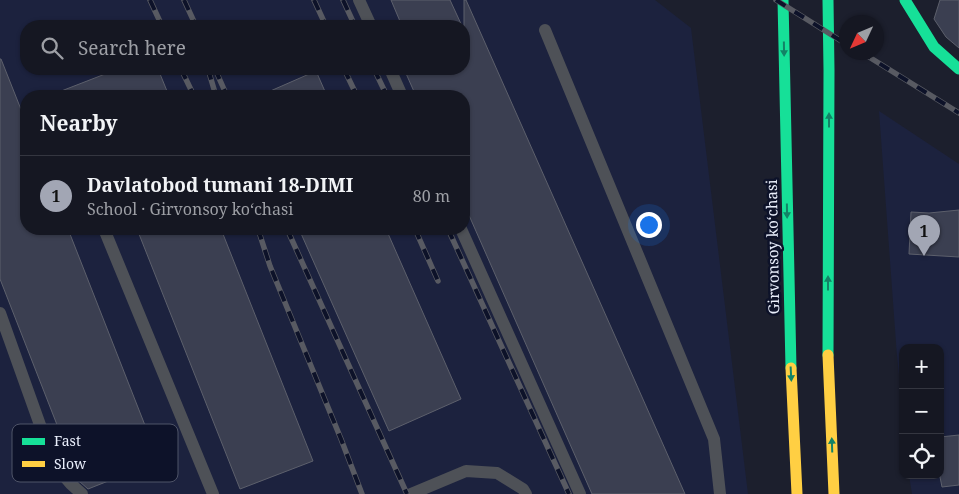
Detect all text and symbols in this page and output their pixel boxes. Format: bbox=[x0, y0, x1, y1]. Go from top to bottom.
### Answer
north arrow bbox=[839, 15, 884, 60]
search box bbox=[20, 20, 470, 75]
icon: search bbox=[38, 34, 66, 62]
text: Search here bbox=[78, 35, 186, 61]
one-way arrow bbox=[780, 41, 788, 57]
text: Nearby bbox=[40, 109, 118, 137]
one-way arrow bbox=[825, 112, 833, 128]
text: Davlatobod tumani 18-DIMI bbox=[87, 172, 353, 198]
street label: Girvonsoy koʻchasi bbox=[761, 179, 783, 315]
text: 1 bbox=[51, 185, 61, 207]
text: 80 m bbox=[413, 185, 450, 207]
text: School · Girvonsoy koʻchasi bbox=[87, 198, 293, 220]
one-way arrow bbox=[783, 203, 791, 219]
your location bbox=[636, 212, 662, 238]
pin: 1 bbox=[908, 215, 940, 256]
one-way arrow bbox=[824, 275, 832, 291]
map controls bbox=[899, 344, 944, 479]
button: + bbox=[899, 344, 944, 389]
one-way arrow bbox=[788, 366, 796, 382]
button: − bbox=[899, 389, 944, 434]
legend bbox=[12, 424, 178, 482]
text: Fast bbox=[54, 431, 81, 450]
button: locate bbox=[899, 434, 944, 479]
one-way arrow bbox=[827, 437, 835, 453]
text: Slow bbox=[54, 454, 87, 473]

